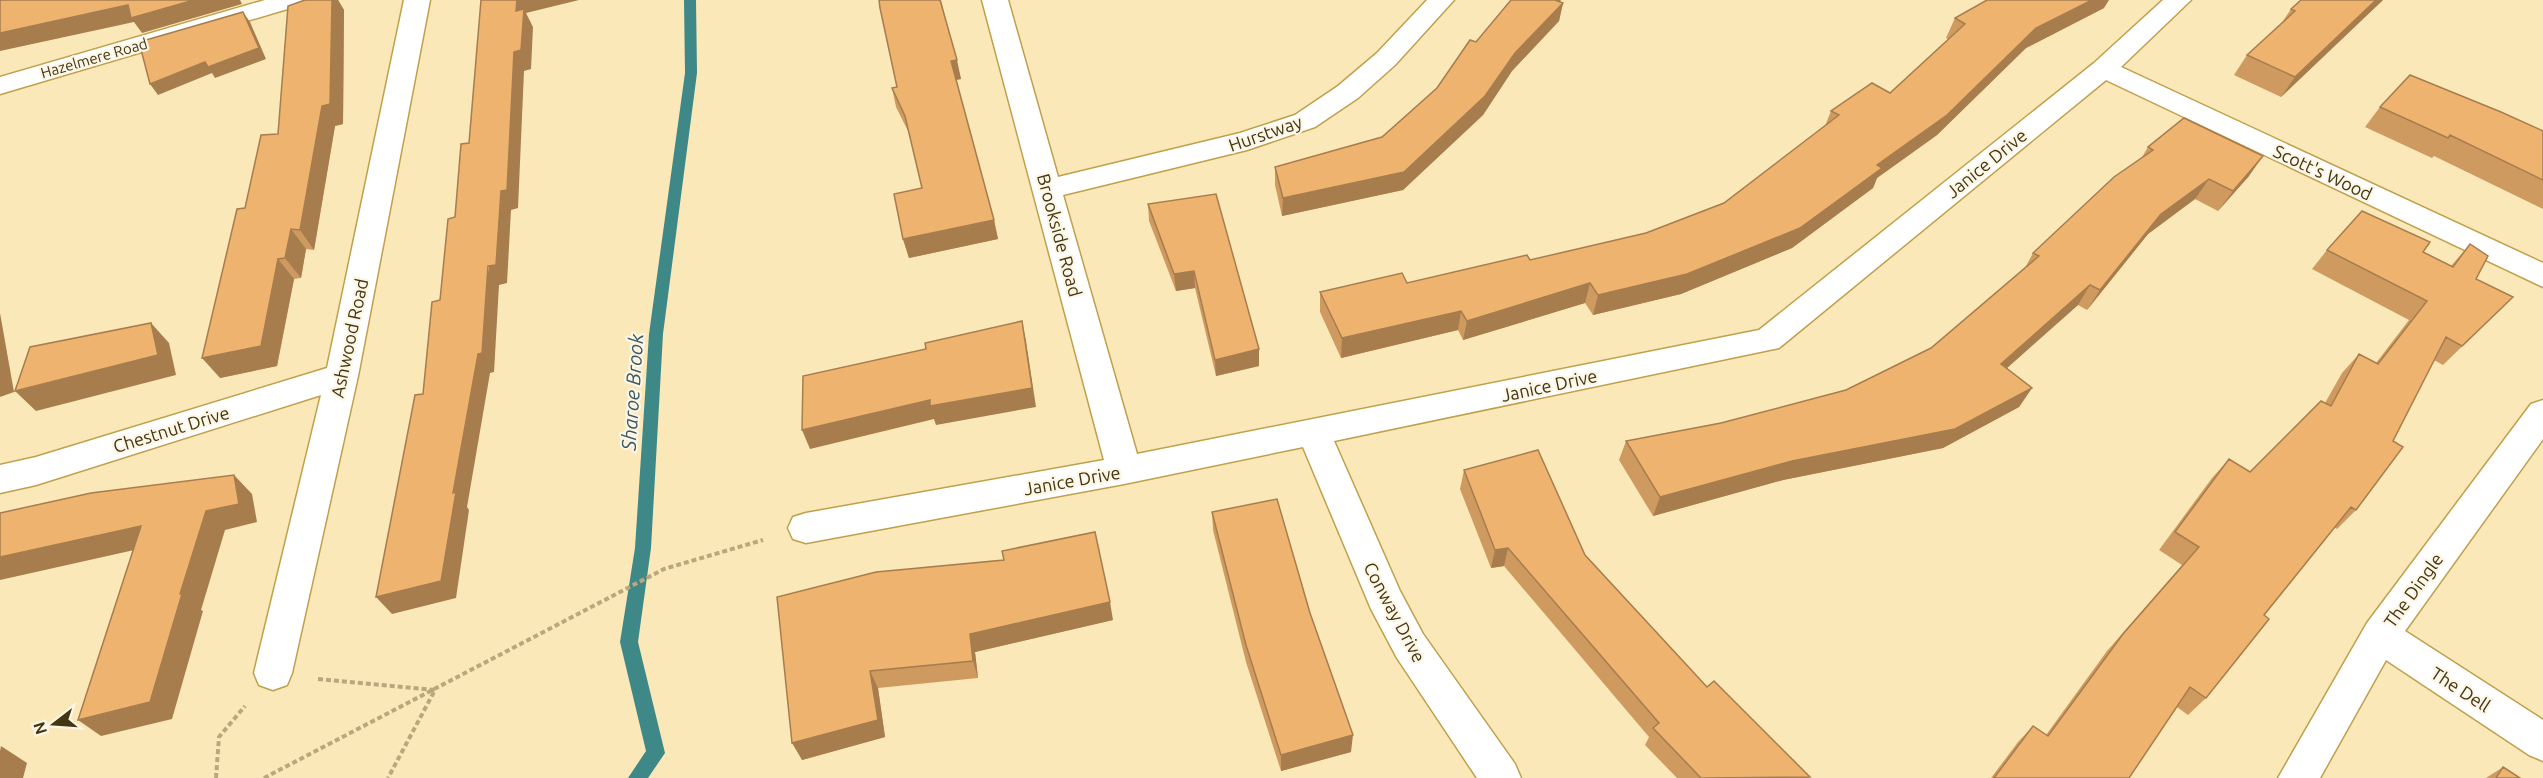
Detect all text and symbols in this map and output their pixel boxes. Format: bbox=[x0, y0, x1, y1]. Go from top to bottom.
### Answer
street label: Hazelmere Road bbox=[39, 35, 149, 81]
street label: Hurstway bbox=[1226, 111, 1305, 155]
street label: Janice Drive bbox=[1942, 124, 2030, 202]
street label: Scott's Wood bbox=[2270, 140, 2376, 204]
street label: Brookside Road bbox=[1034, 171, 1086, 299]
street label: Ashwood Road bbox=[327, 277, 371, 399]
water label: Sharoe Brook bbox=[616, 332, 648, 452]
street label: Janice Drive bbox=[1499, 365, 1599, 405]
street label: Chestnut Drive bbox=[110, 402, 232, 456]
street label: Janice Drive bbox=[1022, 462, 1122, 498]
street label: The Dingle bbox=[2379, 549, 2447, 631]
street label: Conway Drive bbox=[1360, 559, 1430, 665]
street label: The Dell bbox=[2428, 663, 2495, 716]
north arrow bbox=[24, 694, 84, 754]
text: N bbox=[29, 720, 50, 737]

